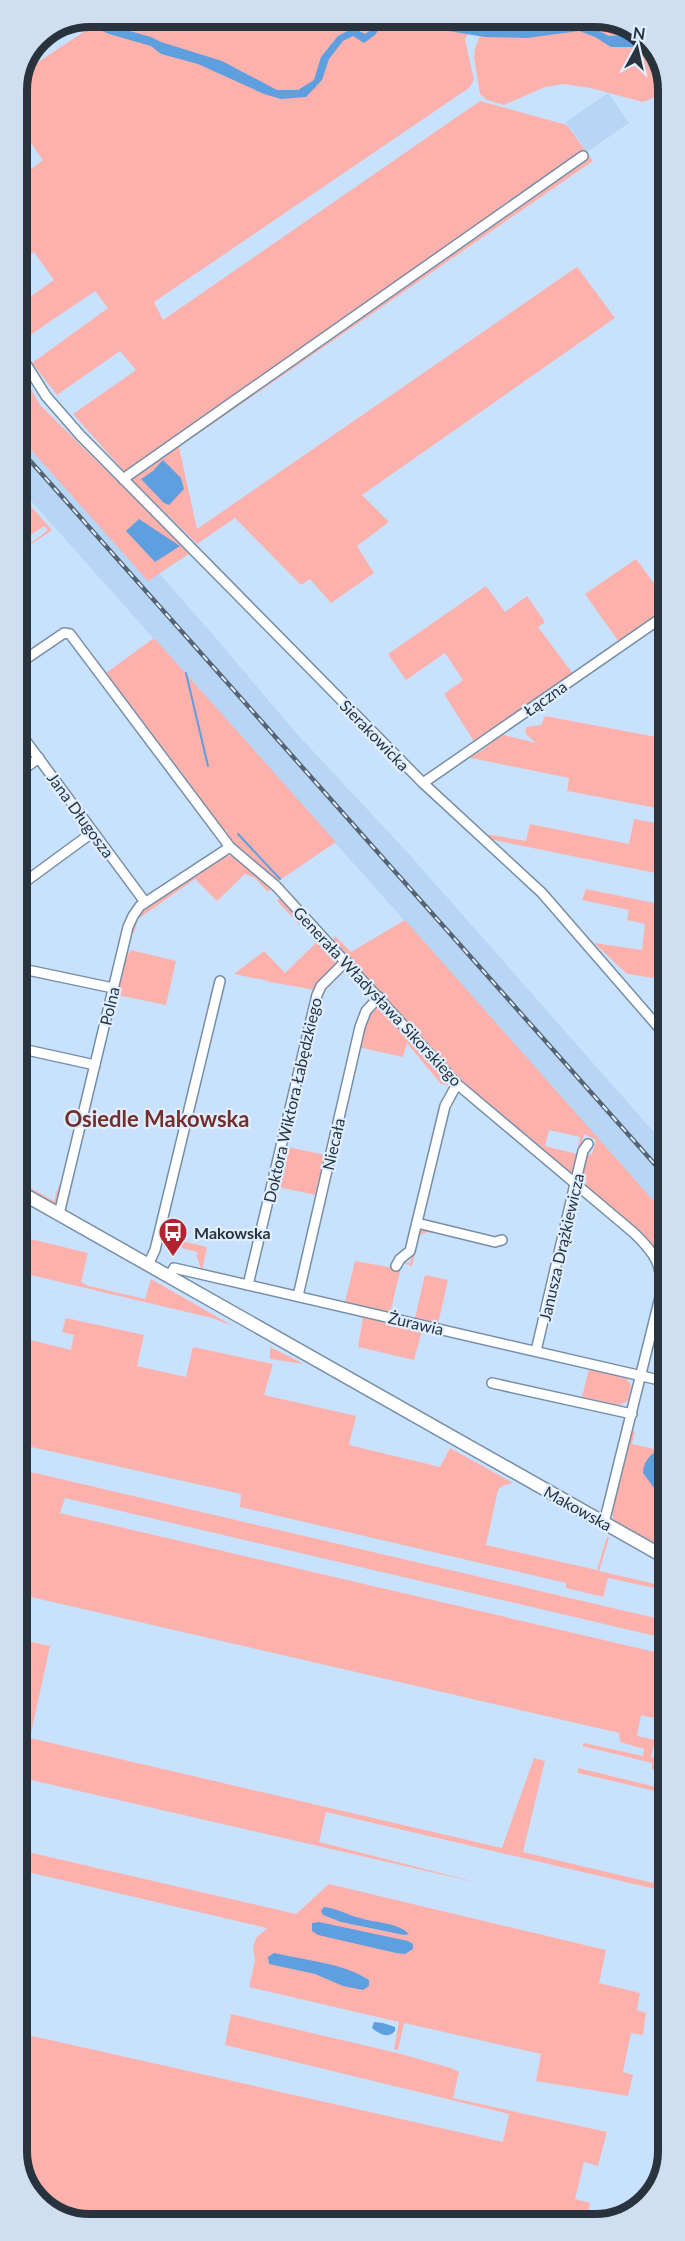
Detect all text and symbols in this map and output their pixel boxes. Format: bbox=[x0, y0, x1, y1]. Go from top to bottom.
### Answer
north arrow bbox=[607, 18, 667, 78]
text: N bbox=[632, 22, 647, 43]
street label: Łączna bbox=[520, 676, 570, 720]
street label: Sierakowicka bbox=[336, 696, 414, 774]
street label: Jana Długosza bbox=[44, 769, 118, 861]
street label: Generała Władysława Sikorskiego bbox=[290, 902, 466, 1090]
street label: Polna bbox=[95, 985, 123, 1027]
street label: Doktora Wiktora Łabędzkiego bbox=[259, 996, 325, 1204]
district label: Osiedle Makowska bbox=[64, 1105, 250, 1132]
street label: Niecała bbox=[318, 1116, 348, 1172]
street label: Janusza Drążkiewicza bbox=[535, 1171, 587, 1323]
bus stop icon: Makowska bbox=[157, 1216, 189, 1258]
place label: Makowska bbox=[194, 1223, 271, 1242]
street label: Żurawia bbox=[387, 1307, 445, 1339]
street label: Makowska bbox=[541, 1482, 615, 1534]

